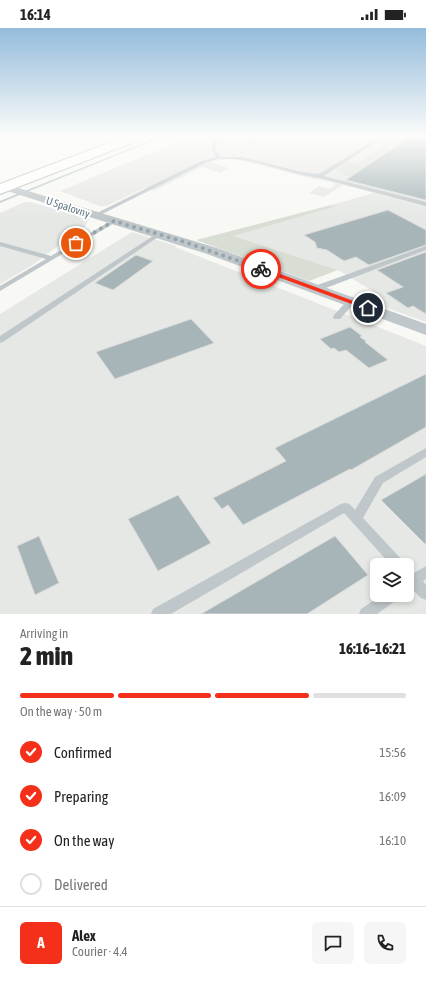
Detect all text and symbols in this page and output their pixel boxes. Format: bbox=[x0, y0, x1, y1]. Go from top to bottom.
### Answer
text: 16:14 bbox=[20, 6, 51, 23]
street label: U Spalovny bbox=[45, 194, 92, 220]
pin bbox=[59, 226, 93, 260]
icon: bag bbox=[65, 232, 87, 254]
courier bbox=[241, 249, 281, 289]
icon: bike bbox=[250, 258, 272, 280]
pin bbox=[351, 291, 385, 325]
icon: home bbox=[357, 297, 379, 319]
map controls bbox=[370, 558, 414, 602]
button: layers bbox=[370, 558, 414, 602]
text: Arriving in bbox=[20, 626, 68, 641]
text: 16:16–16:21 bbox=[339, 640, 406, 657]
text: 2 min bbox=[20, 641, 73, 671]
text: On the way · 50 m bbox=[20, 704, 102, 719]
icon: check bbox=[20, 741, 42, 763]
text: Confirmed bbox=[54, 744, 112, 761]
text: 15:56 bbox=[379, 745, 406, 760]
icon: check bbox=[20, 785, 42, 807]
text: Preparing bbox=[54, 788, 108, 805]
text: 16:09 bbox=[379, 789, 406, 804]
icon: check bbox=[20, 829, 42, 851]
text: On the way bbox=[54, 832, 115, 849]
text: 16:10 bbox=[379, 833, 406, 848]
text: Delivered bbox=[54, 876, 108, 893]
button: chat bbox=[312, 922, 354, 964]
button: phone bbox=[364, 922, 406, 964]
text: Alex bbox=[72, 927, 96, 944]
text: A bbox=[37, 934, 45, 951]
text: Courier · 4.4 bbox=[72, 944, 128, 959]

